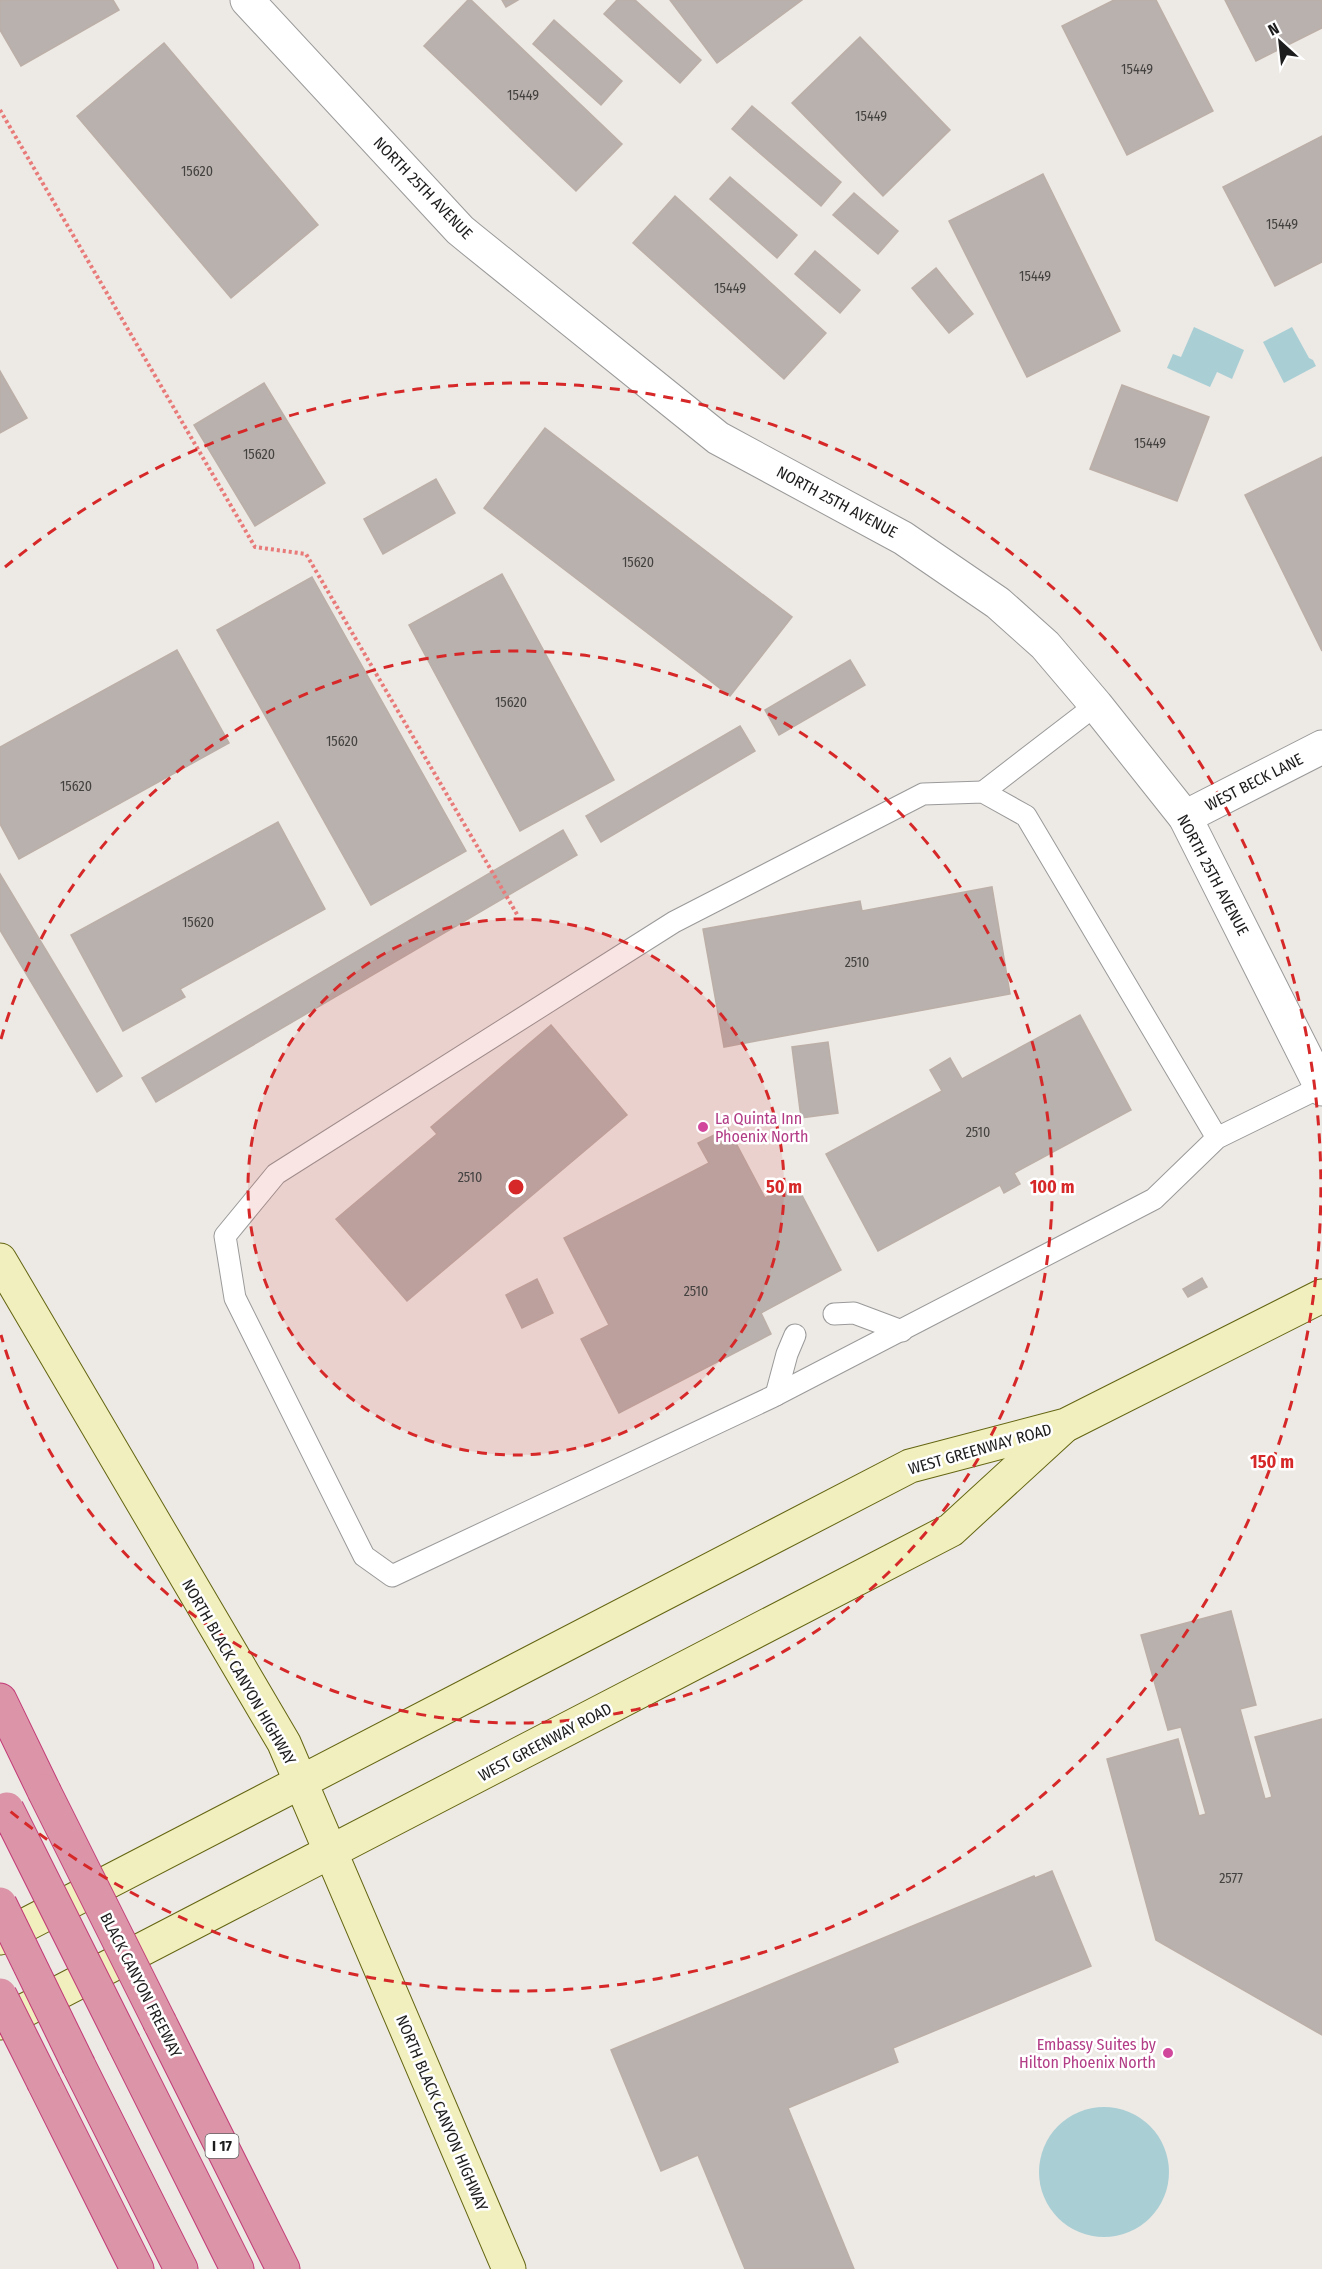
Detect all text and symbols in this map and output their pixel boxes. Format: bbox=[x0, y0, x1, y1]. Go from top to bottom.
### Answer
north arrow bbox=[1250, 12, 1310, 72]
text: N bbox=[1265, 18, 1282, 40]
house number: 15449 bbox=[1121, 61, 1153, 78]
house number: 15449 bbox=[507, 87, 539, 104]
house number: 15449 bbox=[855, 108, 887, 125]
street label: NORTH 25TH AVENUE bbox=[370, 133, 476, 243]
house number: 15620 bbox=[181, 163, 213, 180]
house number: 15449 bbox=[1266, 216, 1298, 233]
house number: 15449 bbox=[1019, 268, 1051, 285]
house number: 15449 bbox=[714, 280, 746, 297]
house number: 15449 bbox=[1134, 435, 1166, 452]
house number: 15620 bbox=[243, 446, 275, 463]
street label: NORTH 25TH AVENUE bbox=[773, 462, 901, 542]
house number: 15620 bbox=[622, 554, 654, 571]
house number: 15620 bbox=[495, 694, 527, 711]
house number: 15620 bbox=[326, 733, 358, 750]
street label: WEST BECK LANE bbox=[1202, 749, 1306, 815]
house number: 15620 bbox=[60, 778, 92, 795]
street label: NORTH 25TH AVENUE bbox=[1173, 811, 1253, 939]
house number: 15620 bbox=[182, 914, 214, 931]
house number: 2510 bbox=[845, 954, 869, 971]
place label: La Quinta Inn Phoenix North bbox=[715, 1109, 808, 1146]
marker: La Quinta Inn Phoenix North bbox=[696, 1120, 710, 1134]
house number: 2510 bbox=[966, 1124, 990, 1141]
house number: 2510 bbox=[458, 1169, 482, 1186]
text: 50 m bbox=[766, 1176, 802, 1198]
text: 100 m bbox=[1030, 1176, 1074, 1198]
centre of rings bbox=[506, 1177, 526, 1197]
house number: 2510 bbox=[684, 1283, 708, 1300]
street label: WEST GREENWAY ROAD bbox=[906, 1419, 1054, 1479]
text: 150 m bbox=[1250, 1451, 1294, 1473]
street label: NORTH BLACK CANYON HIGHWAY bbox=[178, 1576, 300, 1768]
street label: WEST GREENWAY ROAD bbox=[475, 1699, 615, 1785]
house number: 2577 bbox=[1219, 1870, 1243, 1887]
street label: BLACK CANYON FREEWAY bbox=[96, 1909, 186, 2061]
street label: NORTH BLACK CANYON HIGHWAY bbox=[392, 2012, 492, 2214]
place label: Embassy Suites by Hilton Phoenix North bbox=[1019, 2035, 1157, 2072]
marker: Embassy Suites by Hilton Phoenix North bbox=[1161, 2046, 1175, 2060]
road number: I 17 bbox=[206, 2134, 238, 2158]

